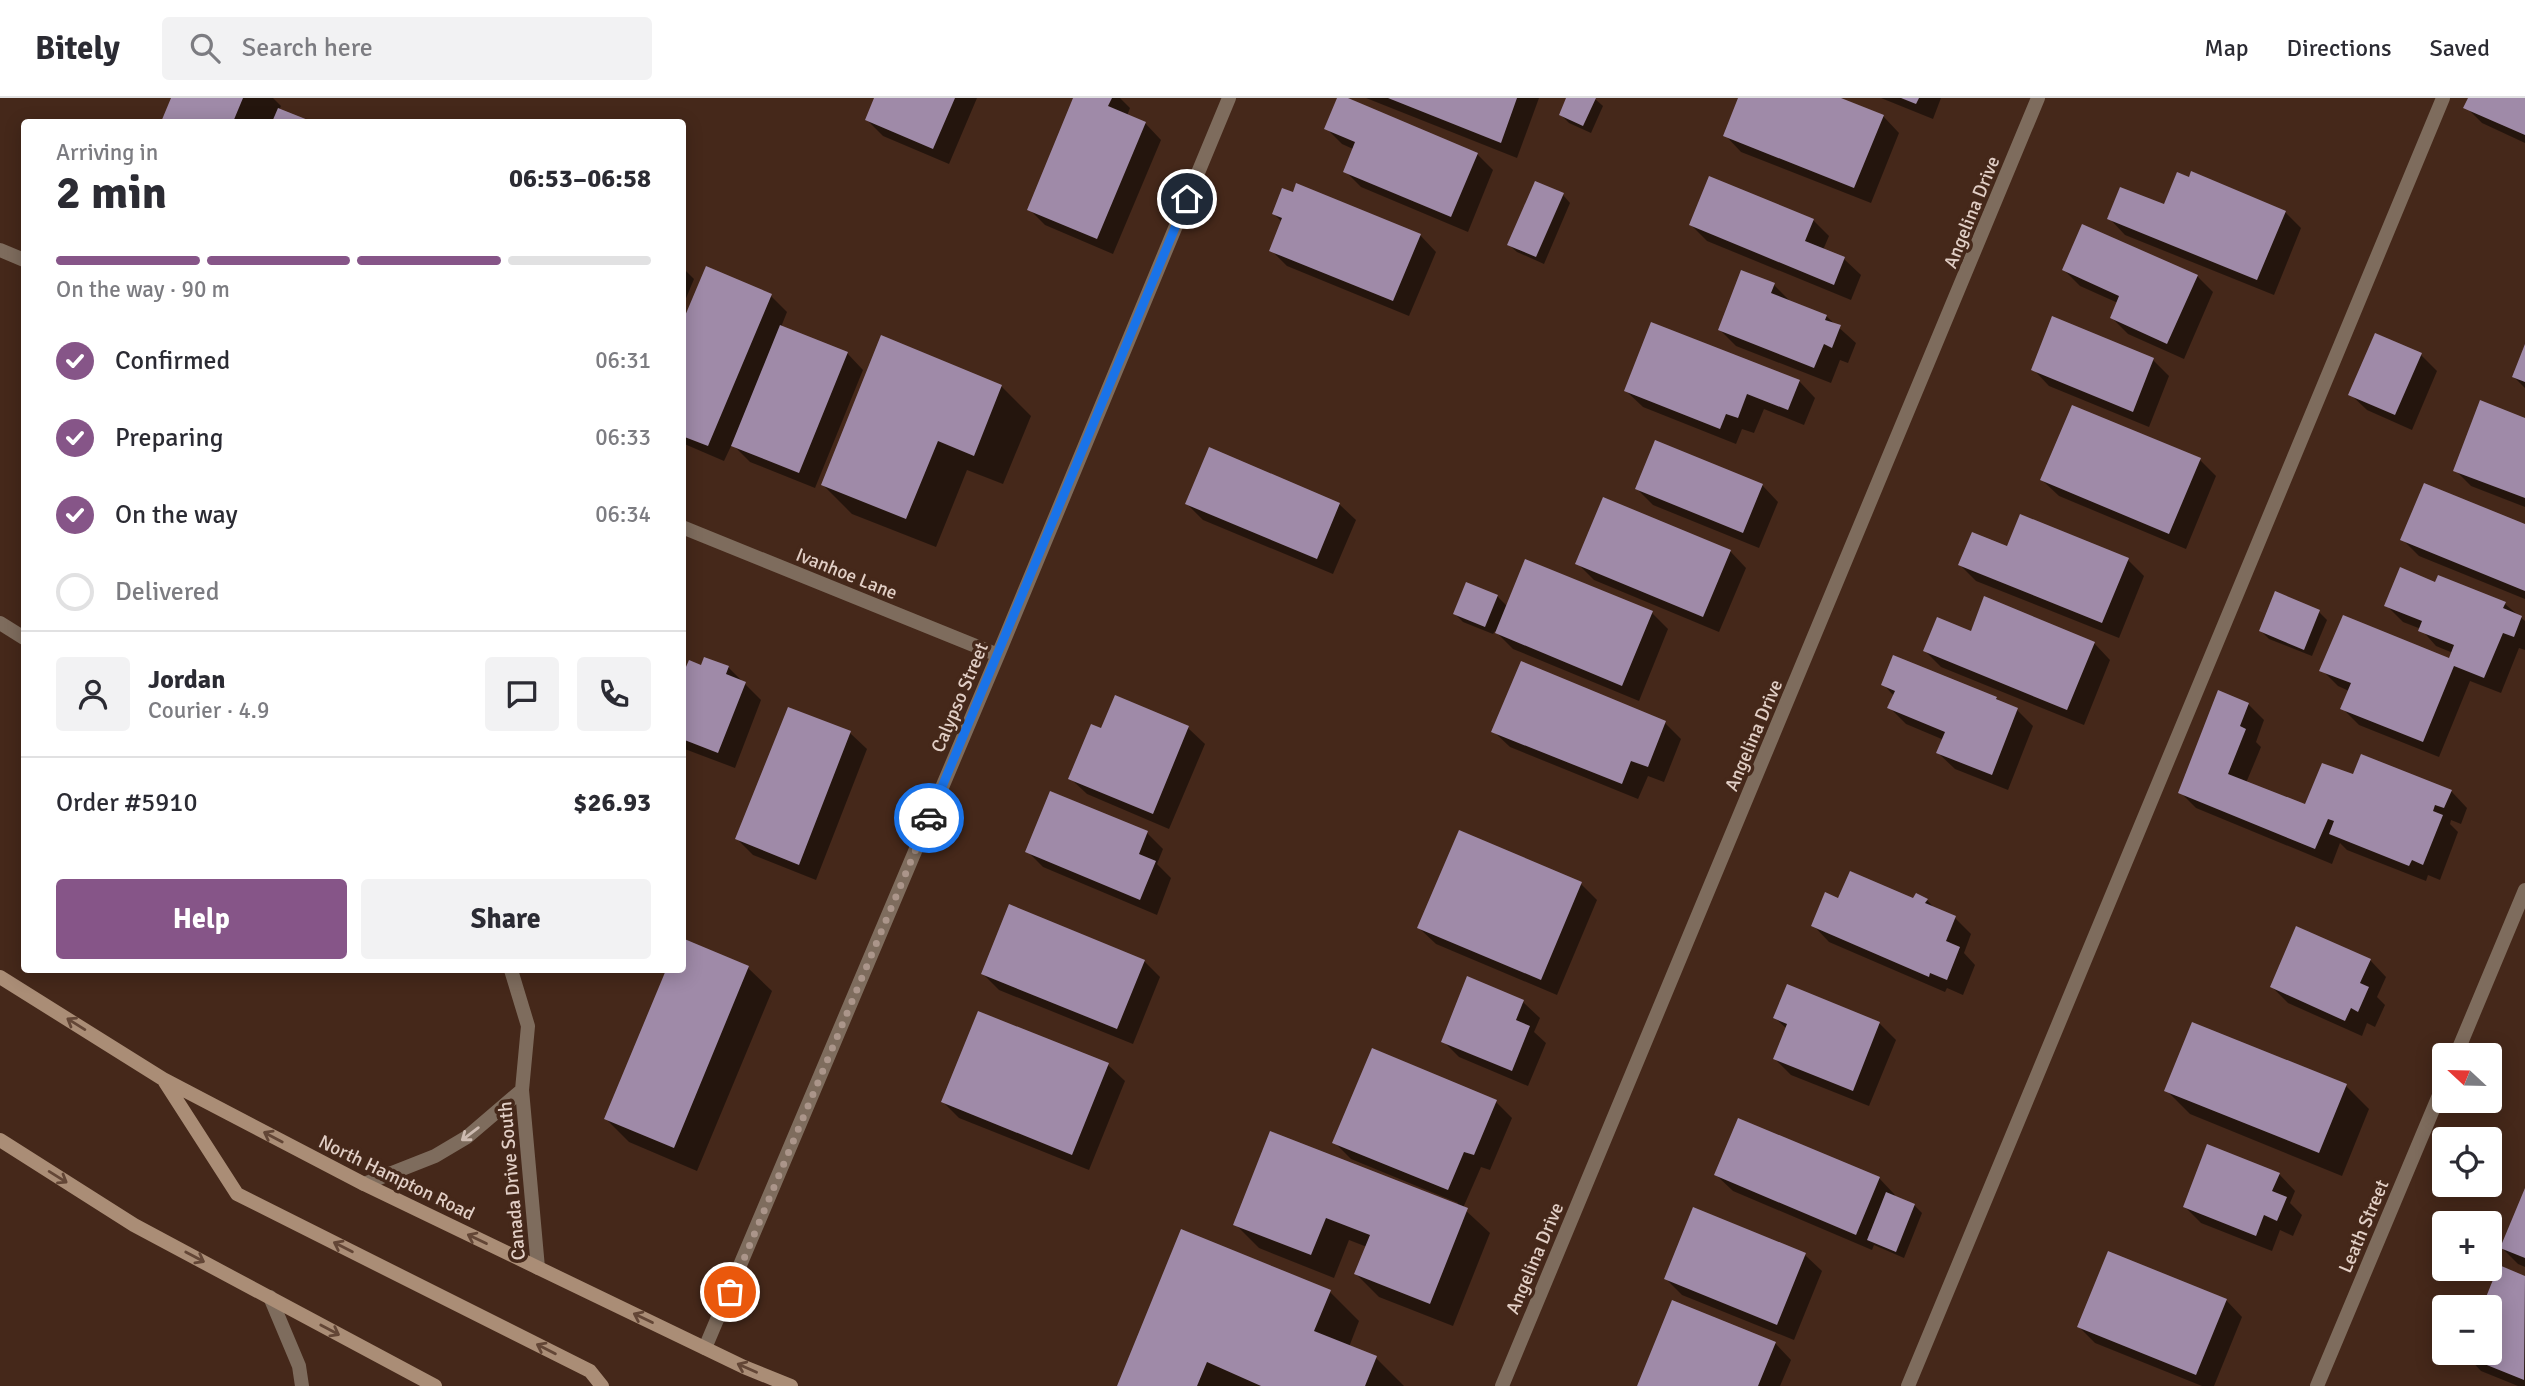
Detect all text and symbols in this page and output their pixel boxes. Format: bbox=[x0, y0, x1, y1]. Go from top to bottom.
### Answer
search box bbox=[162, 17, 652, 80]
text: Bitely bbox=[35, 28, 120, 69]
icon: search bbox=[186, 29, 224, 67]
text: Search here bbox=[242, 32, 373, 64]
text: Map bbox=[2204, 33, 2249, 63]
text: Directions bbox=[2287, 33, 2392, 63]
text: Saved bbox=[2430, 33, 2490, 63]
text: Arriving in bbox=[56, 138, 158, 167]
street label: Angelina Drive bbox=[1939, 153, 2005, 272]
text: 06:53–06:58 bbox=[509, 163, 651, 195]
text: 2 min bbox=[56, 165, 167, 221]
pin bbox=[1157, 169, 1217, 229]
icon: home bbox=[1168, 180, 1206, 218]
text: On the way · 90 m bbox=[56, 275, 230, 304]
icon: check bbox=[56, 342, 94, 380]
text: Confirmed bbox=[115, 345, 230, 377]
text: 06:31 bbox=[595, 346, 651, 375]
icon: check bbox=[56, 419, 94, 457]
text: Preparing bbox=[115, 422, 223, 454]
text: 06:33 bbox=[595, 423, 651, 452]
icon: check bbox=[56, 496, 94, 534]
text: On the way bbox=[115, 499, 238, 531]
text: 06:34 bbox=[595, 500, 651, 529]
street label: Ivanhoe Lane bbox=[792, 543, 901, 605]
text: Delivered bbox=[115, 576, 220, 608]
street label: Calypso Street bbox=[926, 638, 994, 756]
button: person bbox=[56, 657, 130, 731]
button: chat bbox=[485, 657, 559, 731]
button: phone bbox=[577, 657, 651, 731]
text: Jordan bbox=[148, 664, 225, 696]
street label: Angelina Drive bbox=[1720, 676, 1788, 795]
text: Courier · 4.9 bbox=[148, 696, 269, 725]
courier bbox=[894, 783, 964, 853]
text: Order #5910 bbox=[56, 787, 197, 819]
text: $26.93 bbox=[573, 787, 651, 819]
icon: car bbox=[910, 799, 948, 837]
button: Help bbox=[56, 879, 347, 959]
button: Share bbox=[361, 879, 651, 959]
one-way arrow bbox=[66, 1017, 86, 1031]
north arrow bbox=[2432, 1043, 2502, 1113]
map controls bbox=[2432, 1043, 2502, 1365]
street label: Canada Drive South bbox=[493, 1101, 531, 1261]
one-way arrow bbox=[461, 1126, 479, 1141]
button: locate bbox=[2432, 1127, 2502, 1197]
one-way arrow bbox=[263, 1129, 284, 1143]
street label: North Hampton Road bbox=[315, 1130, 478, 1226]
one-way arrow bbox=[47, 1170, 67, 1184]
street label: Leath Street bbox=[2334, 1176, 2394, 1277]
street label: Angelina Drive bbox=[1501, 1199, 1569, 1318]
button: + bbox=[2432, 1211, 2502, 1281]
one-way arrow bbox=[467, 1231, 488, 1245]
one-way arrow bbox=[333, 1240, 354, 1254]
one-way arrow bbox=[184, 1250, 204, 1264]
pin bbox=[700, 1262, 760, 1322]
icon: bag bbox=[711, 1273, 749, 1311]
button: − bbox=[2432, 1295, 2502, 1365]
one-way arrow bbox=[633, 1311, 654, 1325]
one-way arrow bbox=[320, 1323, 340, 1337]
one-way arrow bbox=[536, 1342, 557, 1356]
one-way arrow bbox=[737, 1361, 758, 1374]

